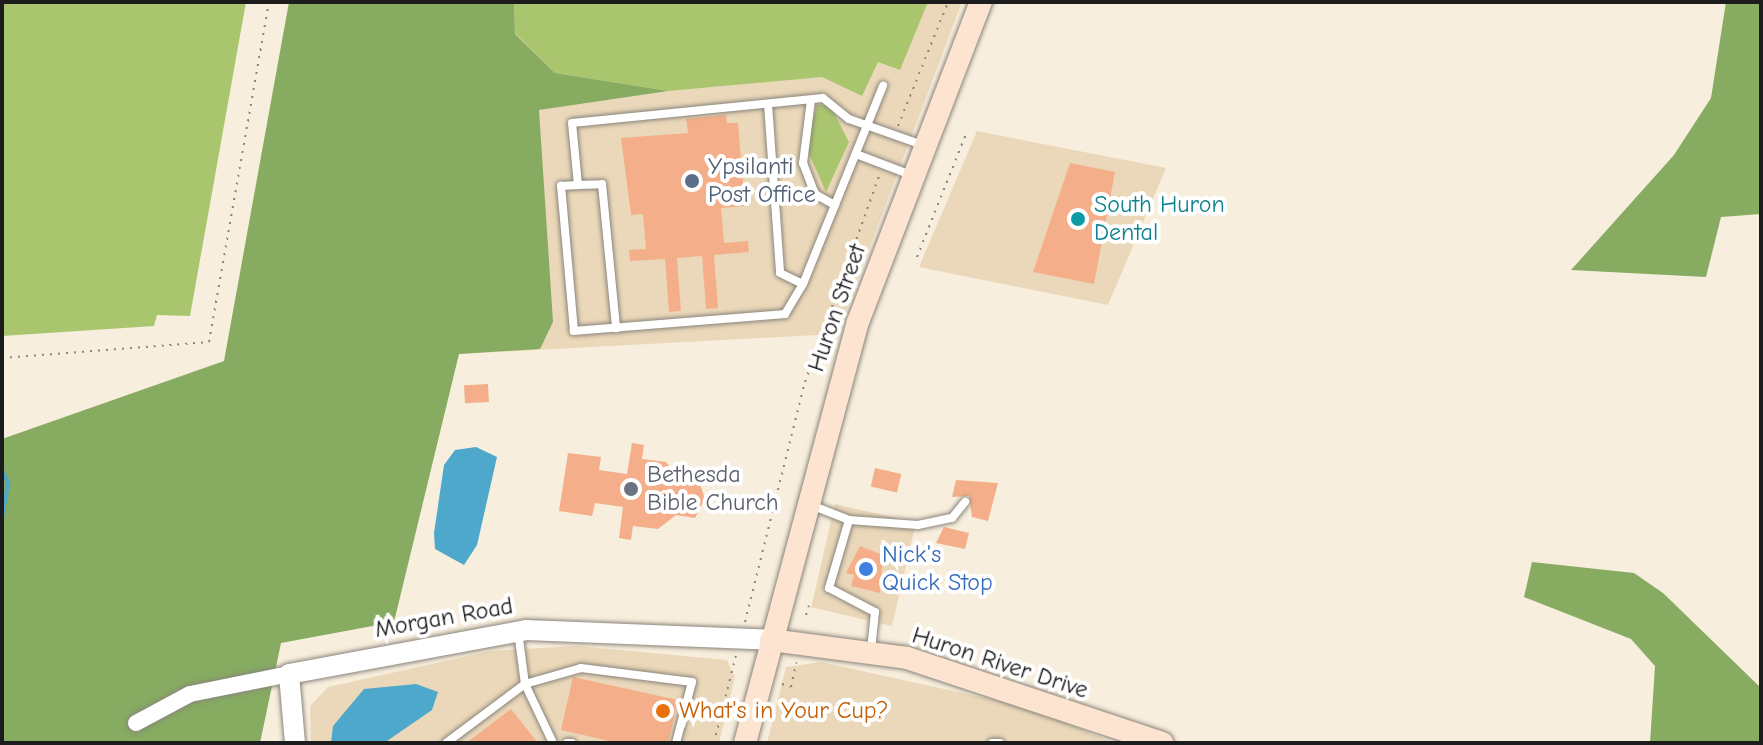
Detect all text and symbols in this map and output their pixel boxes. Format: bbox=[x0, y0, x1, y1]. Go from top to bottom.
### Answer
place label: Ypsilanti Post Office bbox=[708, 153, 816, 209]
marker: Ypsilanti Post Office bbox=[683, 172, 701, 190]
place label: South Huron Dental bbox=[1094, 191, 1225, 247]
marker: South Huron Dental bbox=[1069, 210, 1087, 228]
street label: Huron Street bbox=[802, 241, 872, 375]
place label: Bethesda Bible Church bbox=[647, 461, 779, 517]
marker: Bethesda Bible Church bbox=[622, 480, 640, 498]
place label: Nick's Quick Stop bbox=[882, 541, 993, 597]
marker: Nick's Quick Stop bbox=[857, 560, 875, 578]
street label: Morgan Road bbox=[373, 592, 515, 644]
street label: Huron River Drive bbox=[908, 621, 1092, 705]
place label: What's in Your Cup? bbox=[679, 697, 888, 725]
marker: What's in Your Cup? bbox=[654, 702, 672, 720]

